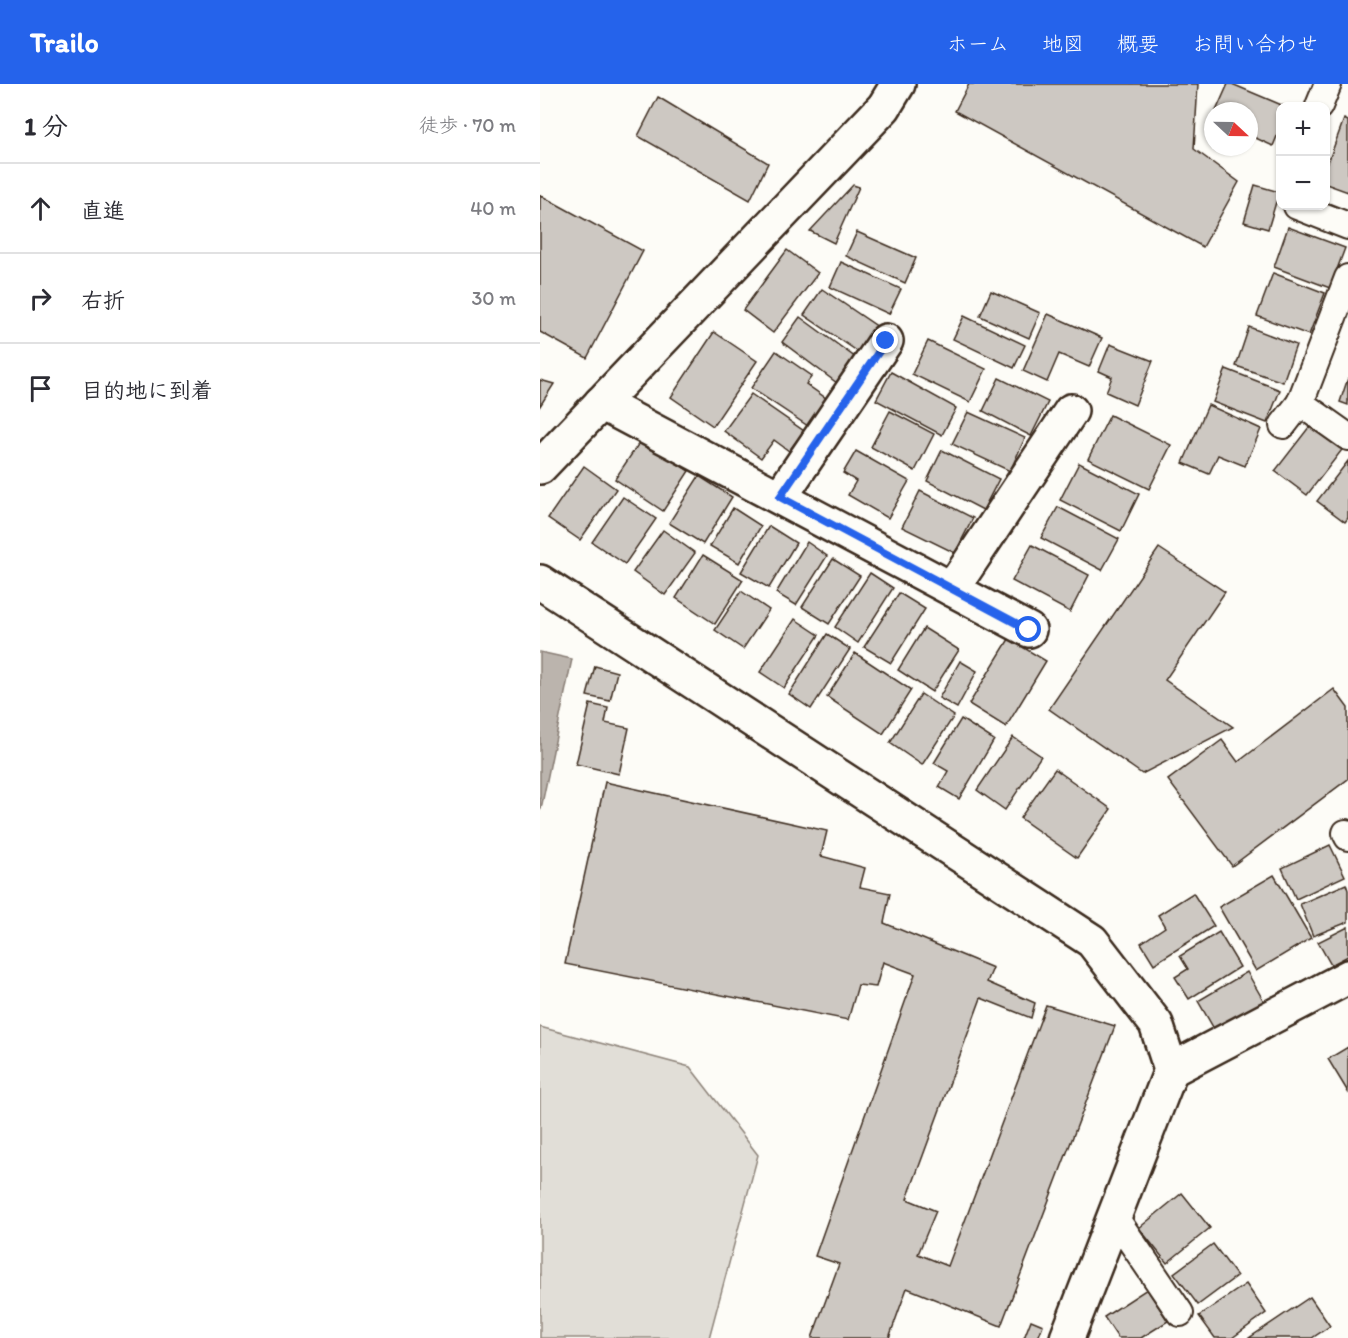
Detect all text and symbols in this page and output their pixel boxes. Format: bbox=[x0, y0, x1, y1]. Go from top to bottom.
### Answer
text: Trailo bbox=[30, 25, 99, 59]
text: ホーム bbox=[947, 31, 1009, 56]
text: 地図 bbox=[1042, 31, 1084, 56]
text: 概要 bbox=[1117, 31, 1159, 56]
text: お問い合わせ bbox=[1192, 31, 1318, 56]
north arrow bbox=[1204, 102, 1258, 156]
map controls bbox=[1276, 102, 1330, 210]
button: + bbox=[1276, 102, 1330, 156]
text: 1 分 bbox=[24, 110, 68, 142]
text: 徒歩 · 70 m bbox=[419, 113, 516, 137]
button: − bbox=[1276, 156, 1330, 210]
icon: ahead bbox=[24, 192, 57, 225]
text: 40 m bbox=[470, 196, 516, 220]
text: 直進 bbox=[81, 197, 125, 224]
icon: right bbox=[24, 282, 57, 315]
text: 30 m bbox=[471, 286, 516, 310]
text: 右折 bbox=[81, 287, 125, 314]
route end bbox=[872, 327, 898, 353]
icon: arrive bbox=[24, 372, 57, 405]
text: 目的地に到着 bbox=[81, 377, 213, 404]
route start bbox=[1015, 616, 1041, 642]

